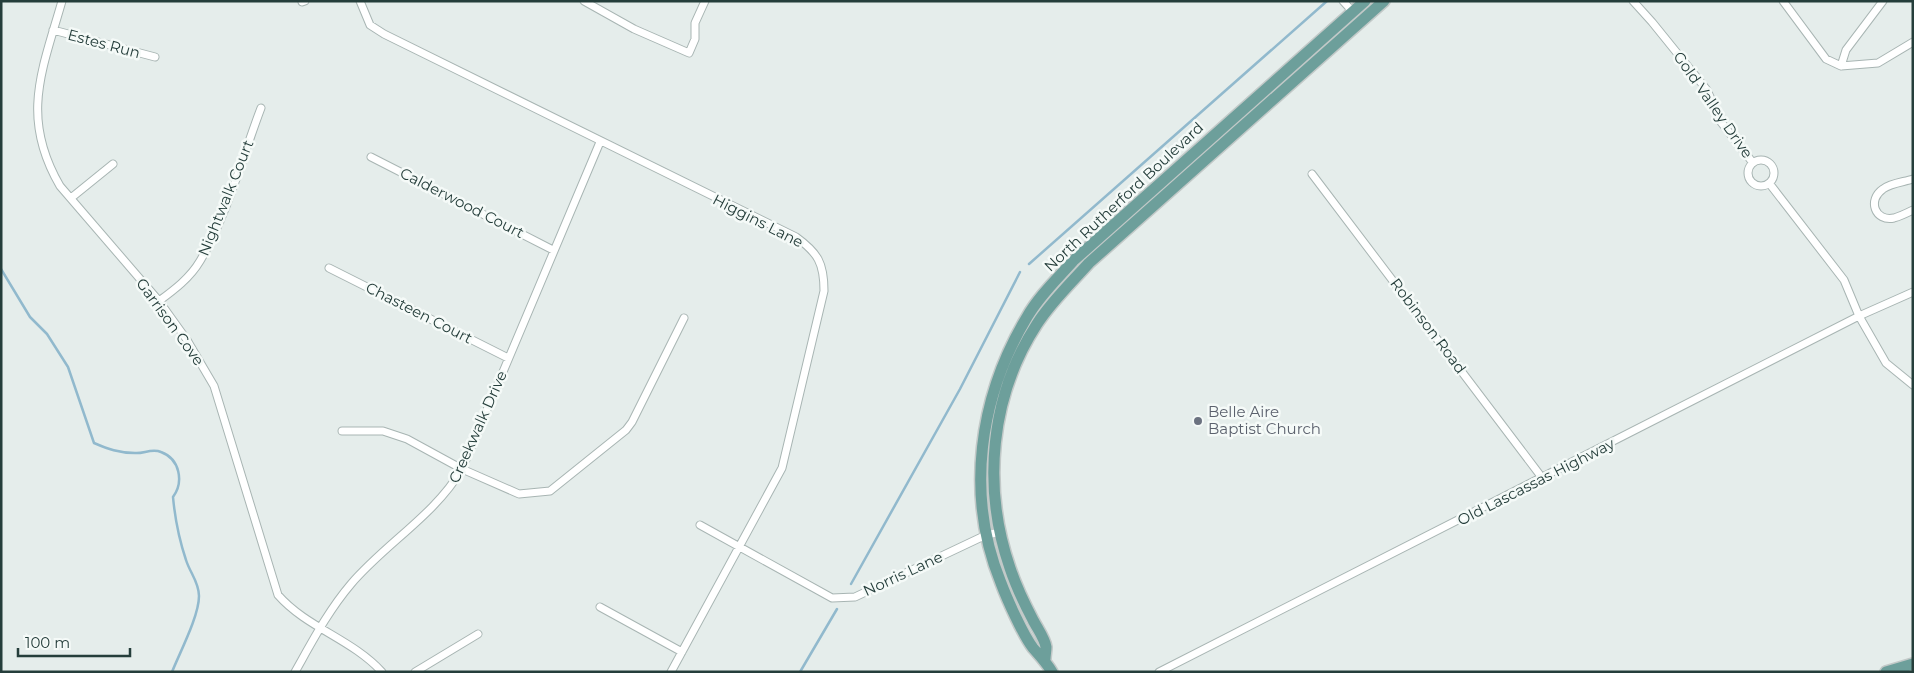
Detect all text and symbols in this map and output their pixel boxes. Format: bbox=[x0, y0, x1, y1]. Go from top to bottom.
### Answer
street label: Estes Run bbox=[66, 25, 143, 62]
street label: Gold Valley Drive bbox=[1669, 48, 1757, 162]
street label: North Rutherford Boulevard bbox=[1040, 118, 1207, 276]
street label: Nightwalk Court bbox=[194, 137, 257, 259]
street label: Calderwood Court bbox=[397, 163, 528, 242]
street label: Higgins Lane bbox=[710, 190, 807, 252]
street label: Garrison Cove bbox=[132, 274, 209, 369]
street label: Robinson Road bbox=[1386, 274, 1470, 377]
street label: Chasteen Court bbox=[363, 278, 476, 348]
street label: Creekwalk Drive bbox=[444, 368, 511, 486]
place label: Belle Aire Baptist Church bbox=[1208, 402, 1321, 438]
marker: Belle Aire Baptist Church bbox=[1192, 415, 1204, 427]
street label: Old Lascassas Highway bbox=[1454, 433, 1618, 529]
street label: Norris Lane bbox=[860, 547, 946, 600]
scale bar bbox=[18, 626, 130, 658]
text: 100 m bbox=[25, 633, 70, 652]

